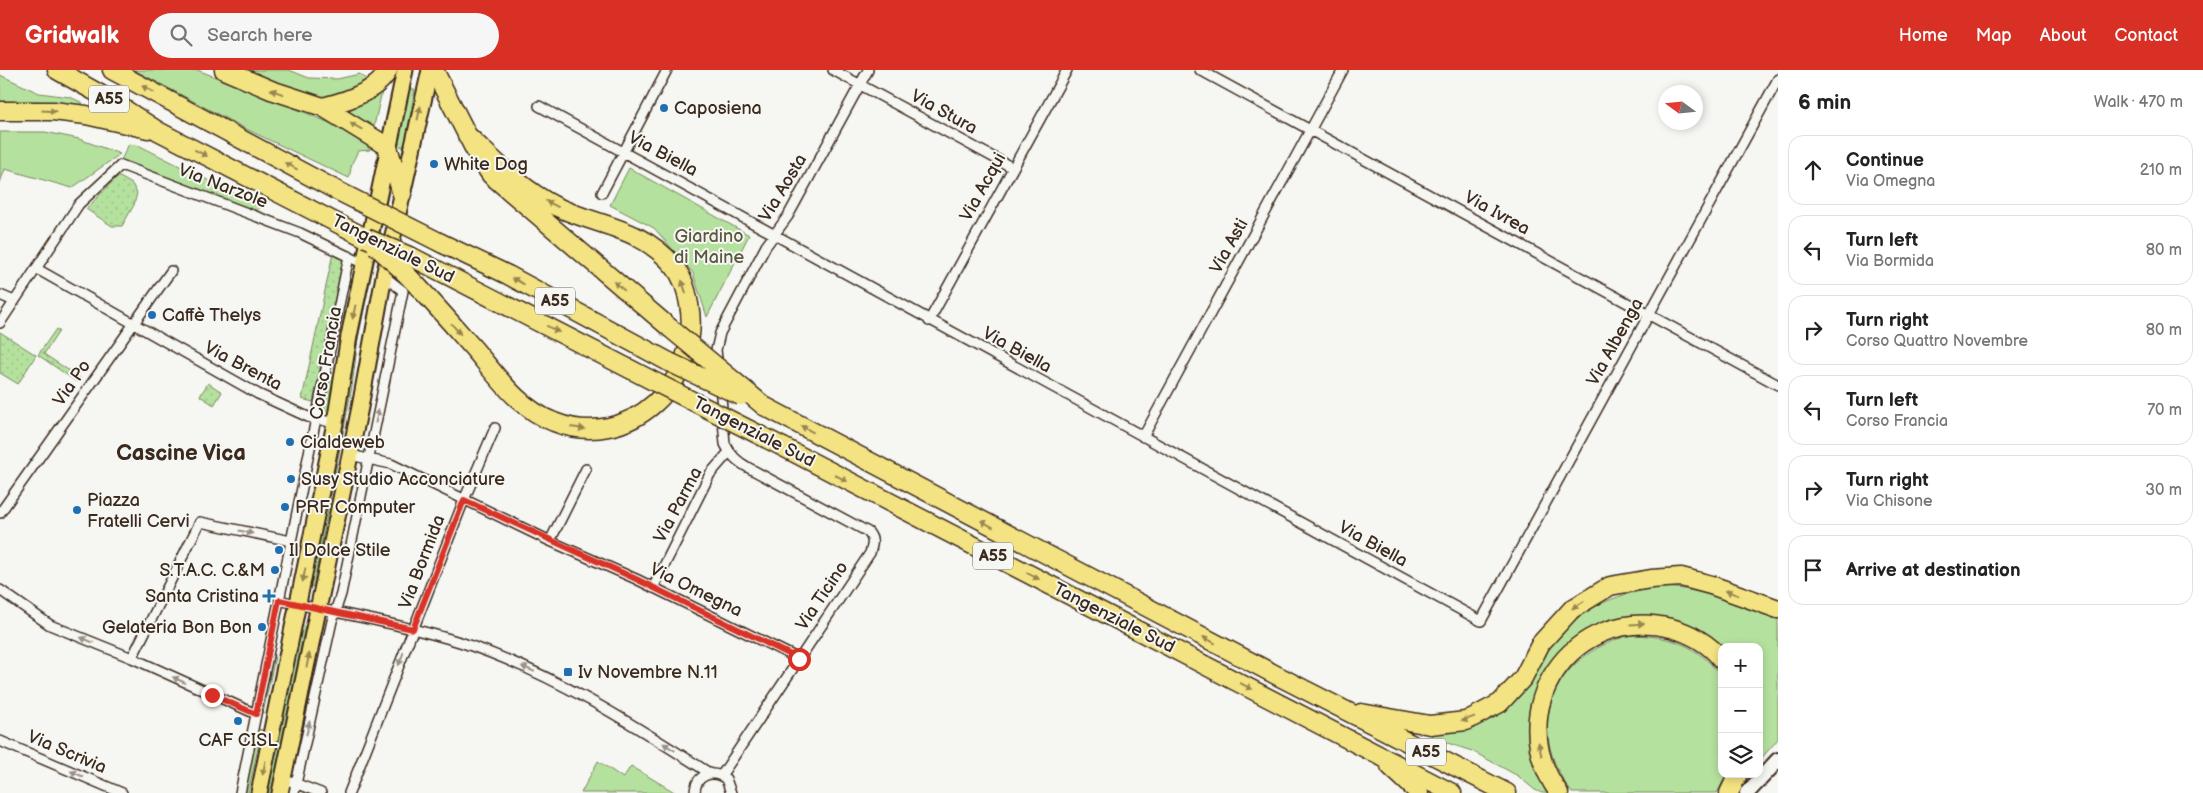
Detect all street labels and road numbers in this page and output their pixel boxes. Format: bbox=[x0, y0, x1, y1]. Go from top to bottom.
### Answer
road number: A55 bbox=[89, 85, 129, 112]
street label: Via Stura bbox=[907, 85, 981, 139]
street label: Via Biella bbox=[625, 127, 701, 181]
street label: Via Acqui bbox=[956, 149, 1010, 225]
street label: Via Aosta bbox=[755, 150, 811, 226]
street label: Via Narzole bbox=[175, 159, 271, 213]
street label: Via Ivrea bbox=[1461, 186, 1533, 240]
street label: Tangenziale Sud bbox=[328, 210, 458, 288]
street label: Via Asti bbox=[1205, 215, 1253, 277]
road number: A55 bbox=[535, 288, 575, 315]
street label: Via Albenga bbox=[1582, 295, 1648, 389]
street label: Corso Francia bbox=[306, 305, 346, 421]
street label: Via Biella bbox=[979, 322, 1055, 378]
street label: Via Brenta bbox=[201, 337, 285, 395]
street label: Via Po bbox=[49, 356, 95, 410]
street label: Tangenziale Sud bbox=[690, 392, 818, 472]
street label: Via Parma bbox=[649, 464, 707, 546]
street label: Via Bormida bbox=[394, 512, 450, 612]
street label: Via Biella bbox=[1335, 516, 1411, 572]
road number: A55 bbox=[973, 542, 1013, 570]
street label: Via Ticino bbox=[791, 558, 853, 634]
street label: Via Omegna bbox=[646, 559, 746, 621]
street label: Tangenziale Sud bbox=[1050, 578, 1178, 658]
street label: Via Scrivia bbox=[24, 726, 110, 778]
road number: A55 bbox=[1406, 739, 1446, 766]

